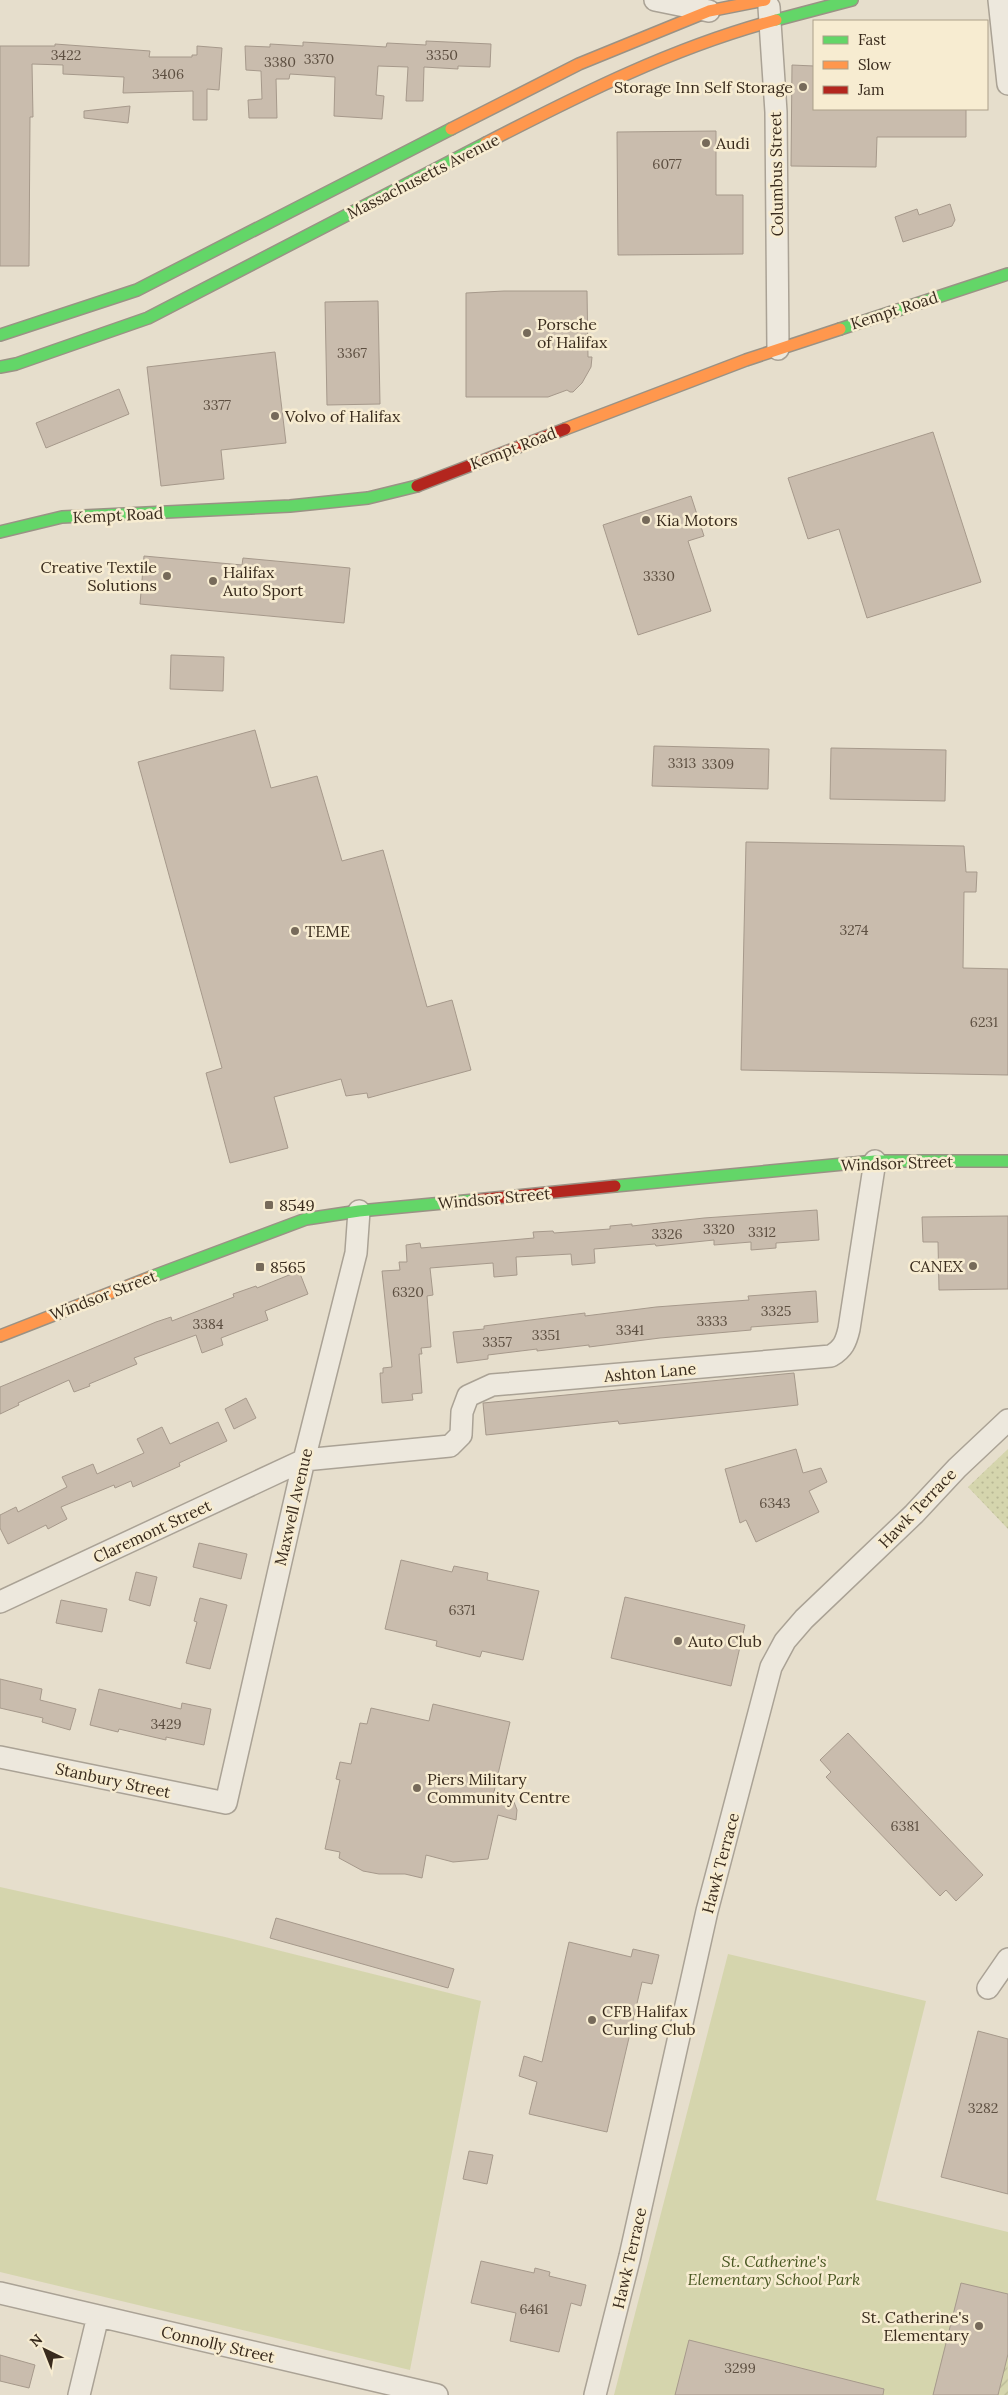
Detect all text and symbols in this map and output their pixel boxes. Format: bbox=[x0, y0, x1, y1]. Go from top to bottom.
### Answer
legend bbox=[813, 20, 988, 110]
text: Fast bbox=[858, 30, 886, 49]
house number: 3422 bbox=[51, 46, 81, 64]
house number: 3350 bbox=[426, 46, 458, 64]
house number: 3370 bbox=[304, 50, 334, 68]
house number: 3380 bbox=[264, 53, 296, 71]
text: Slow bbox=[858, 55, 891, 74]
house number: 3406 bbox=[152, 65, 184, 83]
place label: Storage Inn Self Storage bbox=[614, 77, 793, 97]
text: Jam bbox=[857, 80, 885, 99]
marker: Storage Inn Self Storage bbox=[797, 81, 809, 93]
street label: Columbus Street bbox=[765, 111, 787, 236]
street label: Massachusetts Avenue bbox=[344, 129, 503, 223]
place label: Audi bbox=[715, 133, 750, 153]
marker: Audi bbox=[700, 137, 712, 149]
house number: 6077 bbox=[652, 155, 682, 173]
street label: Kempt Road bbox=[848, 286, 941, 334]
place label: Porsche of Halifax bbox=[537, 314, 608, 352]
marker: Porsche of Halifax bbox=[521, 327, 533, 339]
house number: 3367 bbox=[337, 344, 368, 362]
house number: 3377 bbox=[203, 396, 232, 414]
place label: Volvo of Halifax bbox=[284, 406, 401, 426]
marker: Volvo of Halifax bbox=[269, 410, 281, 422]
street label: Kempt Road bbox=[467, 422, 559, 474]
street label: Kempt Road bbox=[72, 503, 164, 527]
place label: Kia Motors bbox=[656, 510, 738, 530]
marker: Kia Motors bbox=[640, 514, 652, 526]
place label: Creative Textile Solutions bbox=[40, 557, 157, 595]
place label: Halifax Auto Sport bbox=[222, 562, 304, 600]
house number: 3330 bbox=[643, 567, 675, 585]
marker: Creative Textile Solutions bbox=[161, 570, 173, 582]
marker: Halifax Auto Sport bbox=[207, 575, 219, 587]
house number: 3313 bbox=[668, 754, 696, 772]
house number: 3309 bbox=[702, 755, 734, 773]
place label: TEME bbox=[305, 921, 350, 941]
house number: 3274 bbox=[839, 921, 869, 939]
marker: TEME bbox=[289, 925, 301, 937]
house number: 6231 bbox=[970, 1013, 998, 1031]
street label: Windsor Street bbox=[840, 1151, 954, 1175]
street label: Windsor Street bbox=[437, 1183, 552, 1213]
place label: 8549 bbox=[279, 1195, 315, 1215]
marker: 8549 bbox=[263, 1199, 275, 1211]
house number: 3320 bbox=[703, 1220, 735, 1238]
house number: 3312 bbox=[748, 1223, 776, 1241]
house number: 3326 bbox=[651, 1225, 683, 1243]
place label: CANEX bbox=[909, 1256, 964, 1276]
place label: 8565 bbox=[270, 1257, 306, 1277]
marker: CANEX bbox=[967, 1260, 979, 1272]
marker: 8565 bbox=[254, 1261, 266, 1273]
street label: Windsor Street bbox=[47, 1265, 160, 1325]
house number: 6320 bbox=[392, 1283, 424, 1301]
house number: 3325 bbox=[761, 1302, 791, 1320]
house number: 3333 bbox=[696, 1312, 728, 1330]
house number: 3384 bbox=[192, 1315, 224, 1333]
house number: 3341 bbox=[616, 1321, 644, 1339]
house number: 3351 bbox=[532, 1326, 560, 1344]
house number: 3357 bbox=[482, 1333, 512, 1351]
street label: Ashton Lane bbox=[602, 1358, 697, 1386]
street label: Maxwell Avenue bbox=[270, 1446, 316, 1568]
street label: Hawk Terrace bbox=[874, 1464, 960, 1552]
street label: Claremont Street bbox=[90, 1494, 215, 1567]
house number: 6343 bbox=[759, 1494, 791, 1512]
house number: 6371 bbox=[448, 1601, 476, 1619]
place label: Auto Club bbox=[687, 1631, 762, 1651]
marker: Auto Club bbox=[672, 1635, 684, 1647]
house number: 3429 bbox=[151, 1715, 182, 1733]
street label: Stanbury Street bbox=[54, 1758, 173, 1802]
place label: Piers Military Community Centre bbox=[427, 1769, 570, 1807]
marker: Piers Military Community Centre bbox=[411, 1782, 423, 1794]
street label: Hawk Terrace bbox=[697, 1810, 743, 1915]
house number: 6381 bbox=[891, 1817, 919, 1835]
place label: CFB Halifax Curling Club bbox=[602, 2001, 696, 2039]
marker: CFB Halifax Curling Club bbox=[586, 2014, 598, 2026]
house number: 3282 bbox=[968, 2099, 998, 2117]
street label: Hawk Terrace bbox=[608, 2205, 650, 2311]
park label: St. Catherine's Elementary School Park bbox=[688, 2251, 860, 2289]
house number: 6461 bbox=[520, 2300, 548, 2318]
place label: St. Catherine's Elementary bbox=[861, 2307, 970, 2345]
marker: St. Catherine's Elementary bbox=[973, 2320, 985, 2332]
street label: Connolly Street bbox=[159, 2321, 278, 2367]
north arrow bbox=[20, 2325, 70, 2375]
text: N bbox=[26, 2330, 46, 2351]
house number: 3299 bbox=[724, 2359, 756, 2377]

